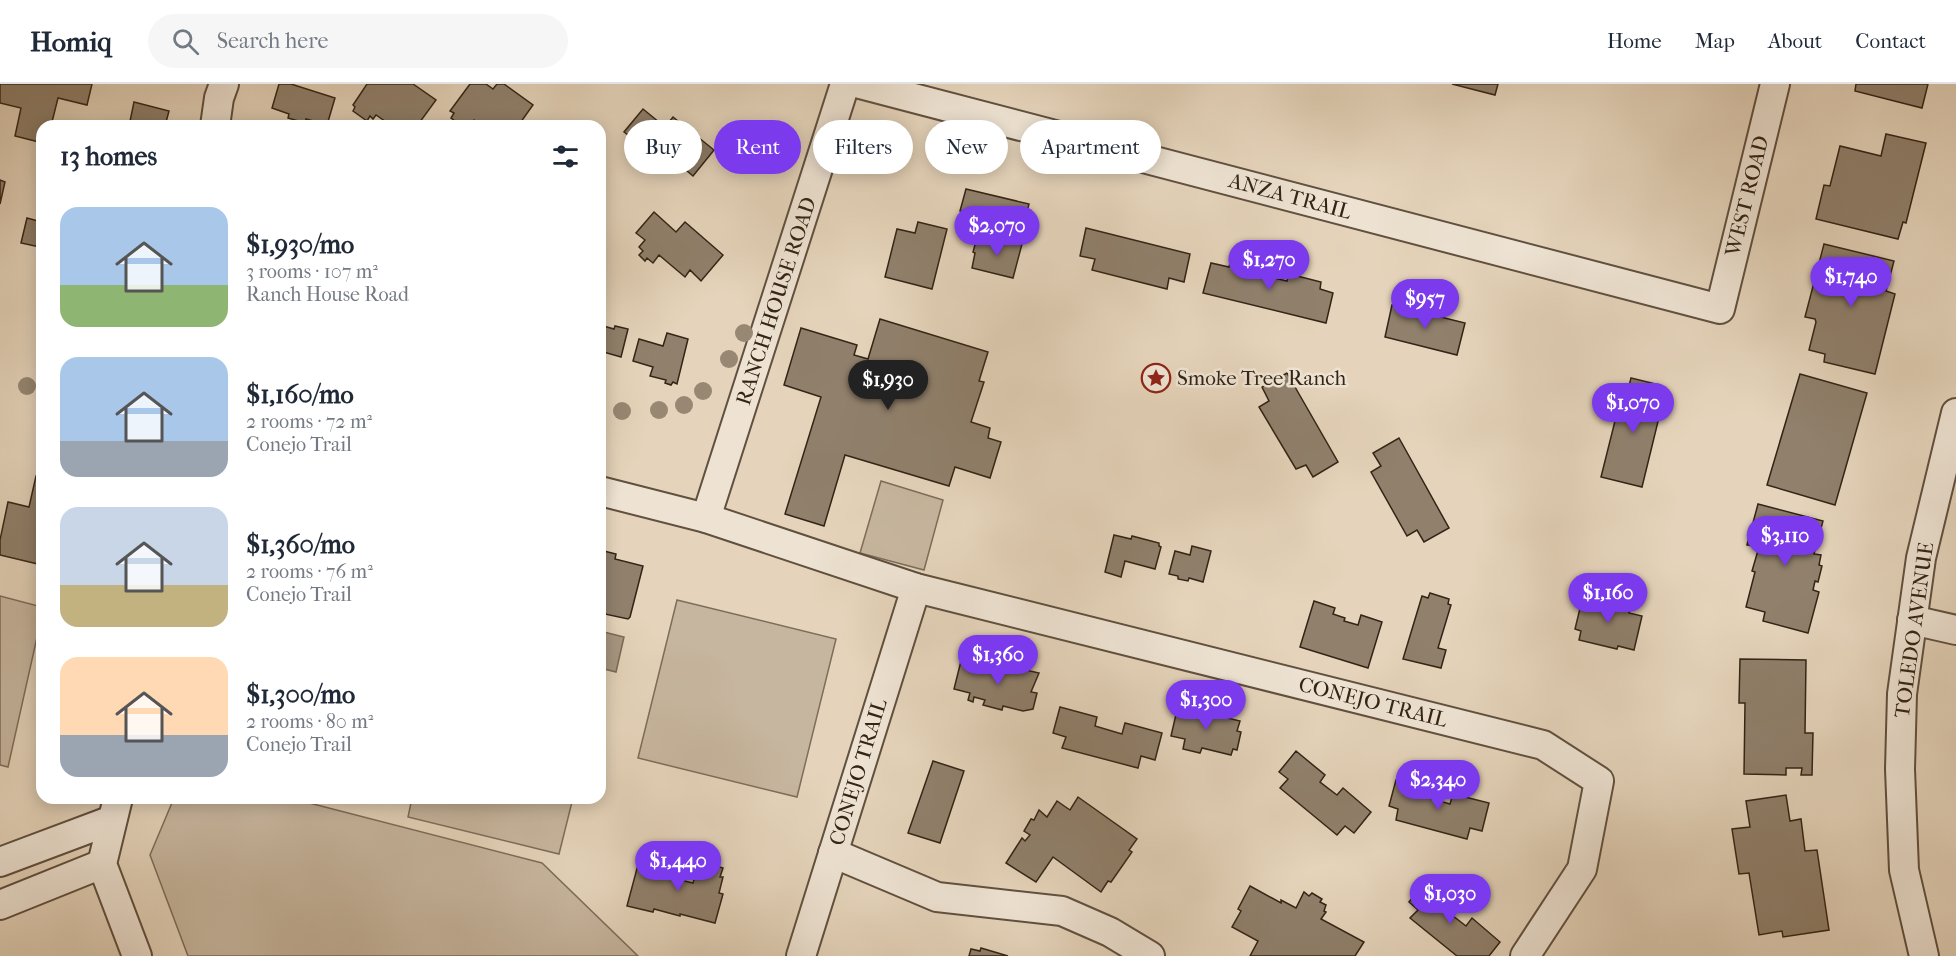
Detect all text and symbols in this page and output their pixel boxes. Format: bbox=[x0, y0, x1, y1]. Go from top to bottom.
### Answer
search box bbox=[148, 14, 568, 68]
text: Homiq bbox=[30, 25, 112, 58]
icon: search bbox=[169, 25, 202, 58]
text: Search here bbox=[217, 28, 328, 54]
text: Home bbox=[1607, 29, 1662, 53]
text: Map bbox=[1695, 29, 1735, 53]
text: About bbox=[1768, 29, 1822, 53]
text: Contact bbox=[1855, 29, 1926, 53]
chip: Buy bbox=[624, 120, 702, 174]
chip: Rent bbox=[714, 120, 801, 174]
chip: Filters bbox=[813, 120, 913, 174]
chip: New bbox=[925, 120, 1008, 174]
chip: Apartment bbox=[1020, 120, 1161, 174]
street label: WEST ROAD bbox=[1720, 133, 1774, 260]
icon: filters bbox=[549, 140, 582, 173]
text: 13 homes bbox=[60, 141, 157, 172]
street label: ANZA TRAIL bbox=[1225, 168, 1354, 224]
street label: RANCH HOUSE ROAD bbox=[731, 194, 821, 408]
pin: $2,070 bbox=[948, 206, 1046, 257]
text: $2,070 bbox=[968, 214, 1026, 237]
text: $1,930/mo bbox=[246, 229, 354, 260]
icon: home bbox=[108, 231, 180, 303]
pin: $1,270 bbox=[1220, 240, 1318, 291]
text: $1,270 bbox=[1242, 248, 1296, 271]
pin: $1,740 bbox=[1802, 257, 1900, 308]
text: 3 rooms · 107 m² bbox=[246, 260, 378, 283]
text: $1,740 bbox=[1824, 265, 1878, 288]
pin: $957 bbox=[1389, 279, 1461, 330]
text: Ranch House Road bbox=[246, 283, 409, 306]
text: $957 bbox=[1405, 287, 1445, 310]
pin: $1,930 bbox=[839, 360, 937, 411]
place icon: Smoke Tree Ranch bbox=[1140, 362, 1172, 394]
place label: Smoke Tree Ranch bbox=[1177, 366, 1346, 390]
text: $1,930 bbox=[862, 368, 914, 391]
text: $1,160/mo bbox=[246, 379, 354, 410]
icon: home bbox=[108, 381, 180, 453]
pin: $1,070 bbox=[1584, 383, 1682, 434]
text: $1,070 bbox=[1606, 391, 1660, 414]
text: 2 rooms · 72 m² bbox=[246, 410, 372, 433]
text: Conejo Trail bbox=[246, 433, 352, 456]
pin: $3,110 bbox=[1736, 516, 1834, 567]
text: $3,110 bbox=[1761, 524, 1809, 547]
text: $1,360/mo bbox=[246, 529, 355, 560]
icon: home bbox=[108, 531, 180, 603]
street label: TOLEDO AVENUE bbox=[1890, 540, 1938, 719]
text: 2 rooms · 76 m² bbox=[246, 560, 373, 583]
pin: $1,160 bbox=[1559, 573, 1657, 624]
text: $1,160 bbox=[1582, 581, 1634, 604]
text: Conejo Trail bbox=[246, 583, 352, 606]
pin: $1,360 bbox=[949, 635, 1047, 686]
text: $1,360 bbox=[972, 643, 1024, 666]
street label: CONEJO TRAIL bbox=[1296, 672, 1450, 732]
text: $1,300/mo bbox=[246, 679, 355, 710]
pin: $1,300 bbox=[1157, 680, 1255, 731]
icon: home bbox=[108, 681, 180, 753]
text: $1,300 bbox=[1180, 688, 1232, 711]
street label: CONEJO TRAIL bbox=[824, 696, 892, 848]
text: 2 rooms · 80 m² bbox=[246, 710, 373, 733]
text: Conejo Trail bbox=[246, 733, 352, 756]
pin: $2,340 bbox=[1389, 760, 1487, 811]
text: $2,340 bbox=[1410, 768, 1466, 791]
pin: $1,440 bbox=[629, 841, 727, 892]
text: $1,440 bbox=[649, 849, 707, 872]
pin: $1,030 bbox=[1401, 874, 1499, 925]
text: $1,030 bbox=[1424, 882, 1476, 905]

